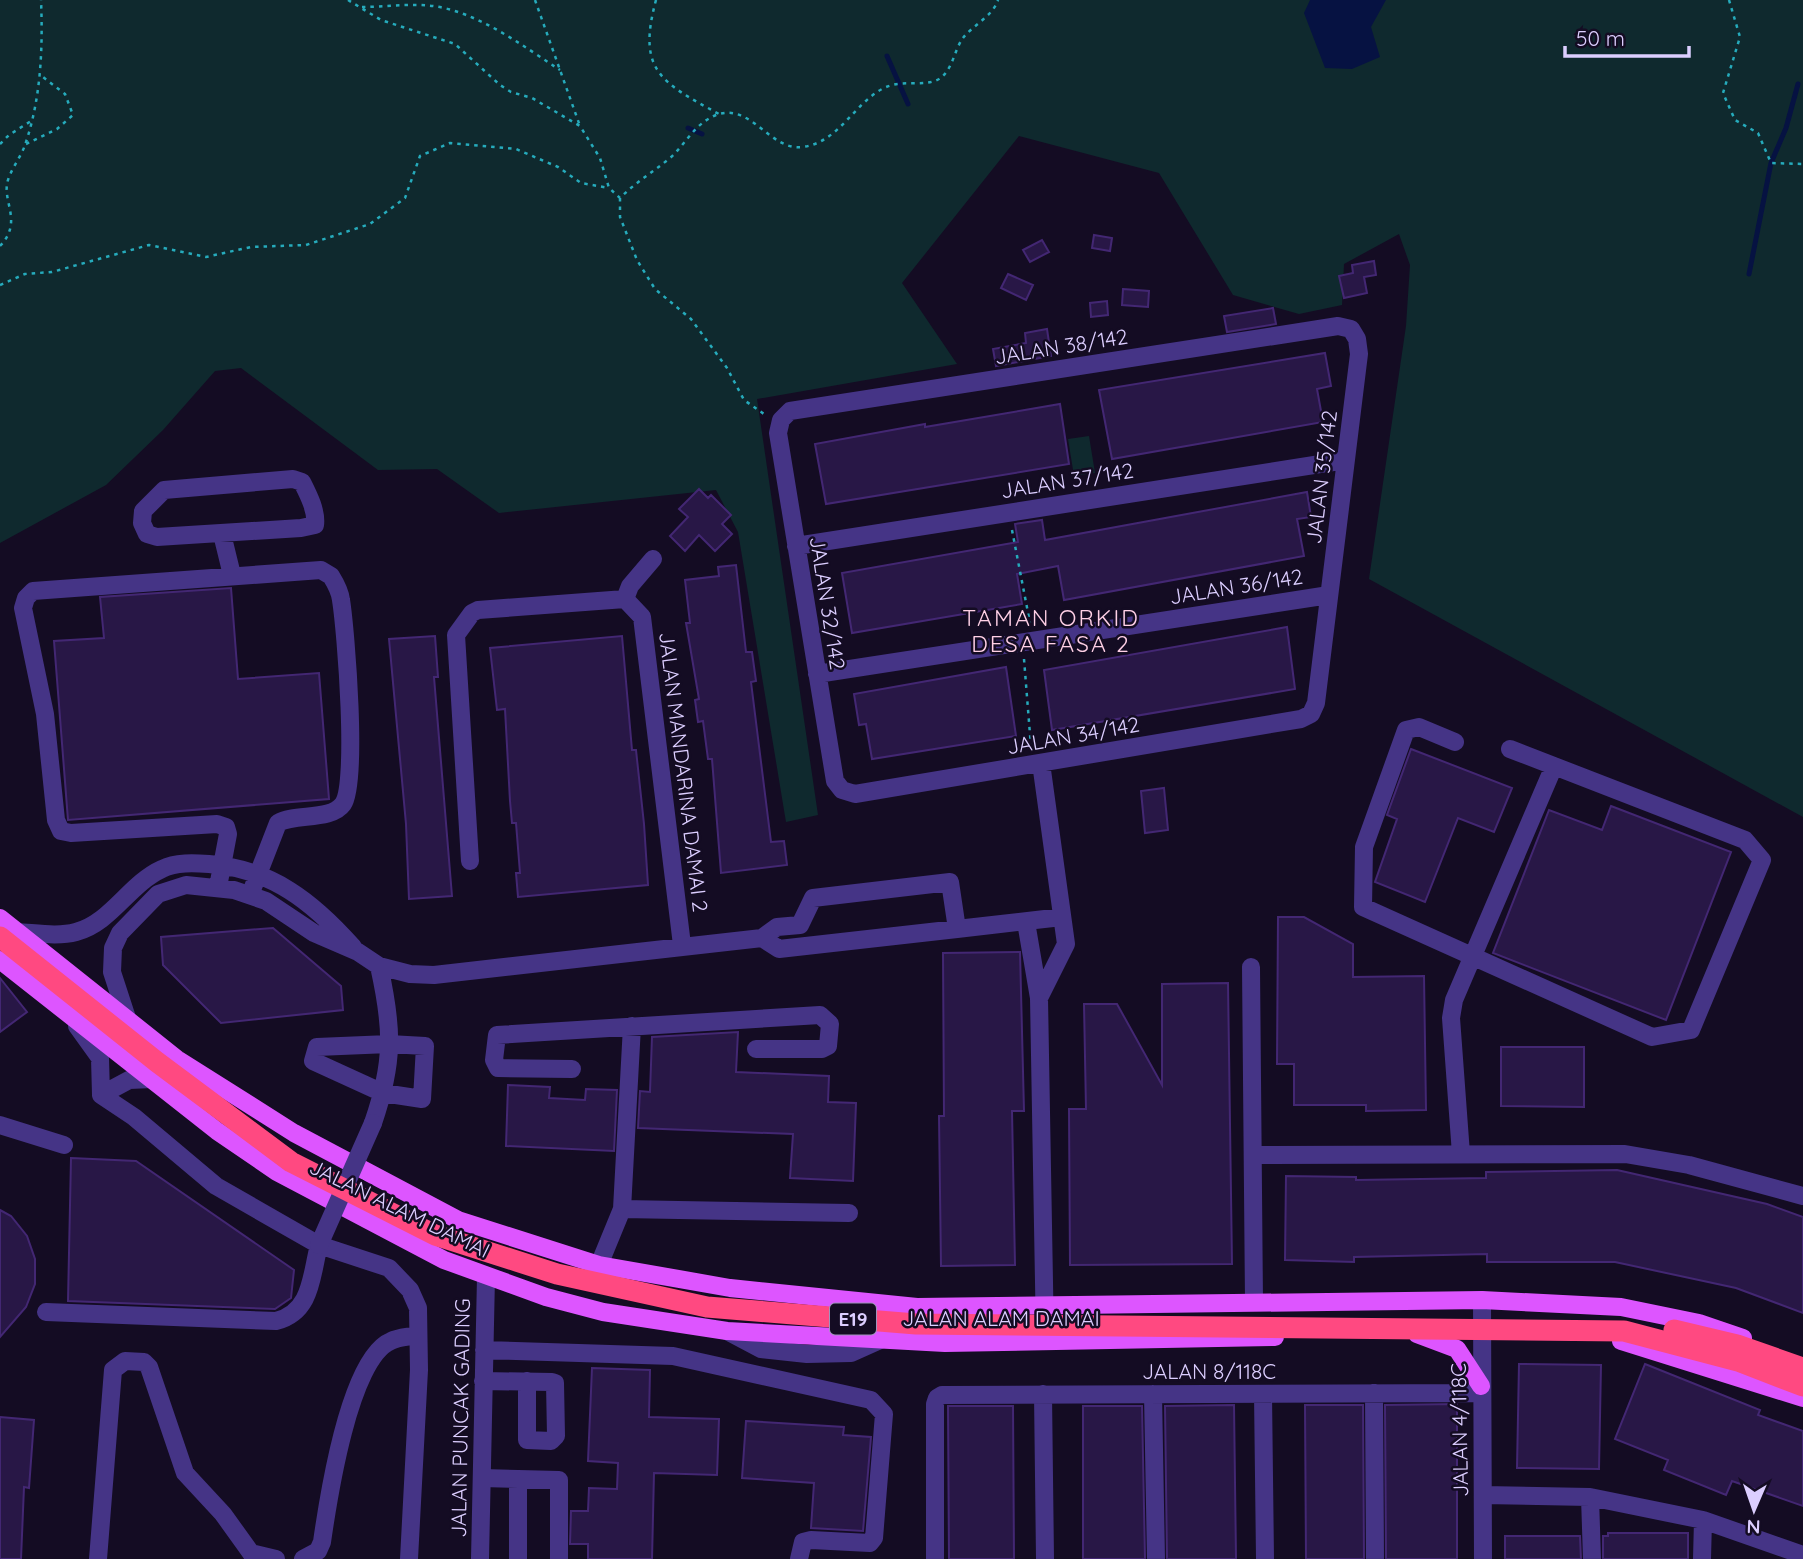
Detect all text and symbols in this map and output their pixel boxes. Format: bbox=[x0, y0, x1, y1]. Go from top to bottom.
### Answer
scale bar bbox=[1565, 14, 1689, 58]
text: 50 m bbox=[1576, 25, 1625, 51]
street label: JALAN 38/142 bbox=[993, 323, 1129, 369]
street label: JALAN 35/142 bbox=[1300, 409, 1342, 545]
street label: JALAN 37/142 bbox=[999, 457, 1135, 503]
street label: JALAN 32/142 bbox=[805, 534, 851, 672]
street label: JALAN 36/142 bbox=[1168, 563, 1304, 609]
district label: TAMAN ORKID DESA FASA 2 bbox=[962, 603, 1140, 658]
street label: JALAN MANDARINA DAMAI 2 bbox=[654, 630, 714, 914]
street label: JALAN 34/142 bbox=[1005, 711, 1141, 759]
street label: JALAN ALAM DAMAI bbox=[306, 1153, 494, 1263]
street label: JALAN PUNCAK GADING bbox=[445, 1298, 475, 1538]
road number: E19 bbox=[830, 1303, 876, 1334]
street label: JALAN ALAM DAMAI bbox=[902, 1305, 1100, 1331]
street label: JALAN 8/118C bbox=[1142, 1358, 1276, 1384]
street label: JALAN 4/118C bbox=[1445, 1363, 1473, 1497]
north arrow bbox=[1719, 1475, 1789, 1545]
text: N bbox=[1746, 1515, 1761, 1539]

